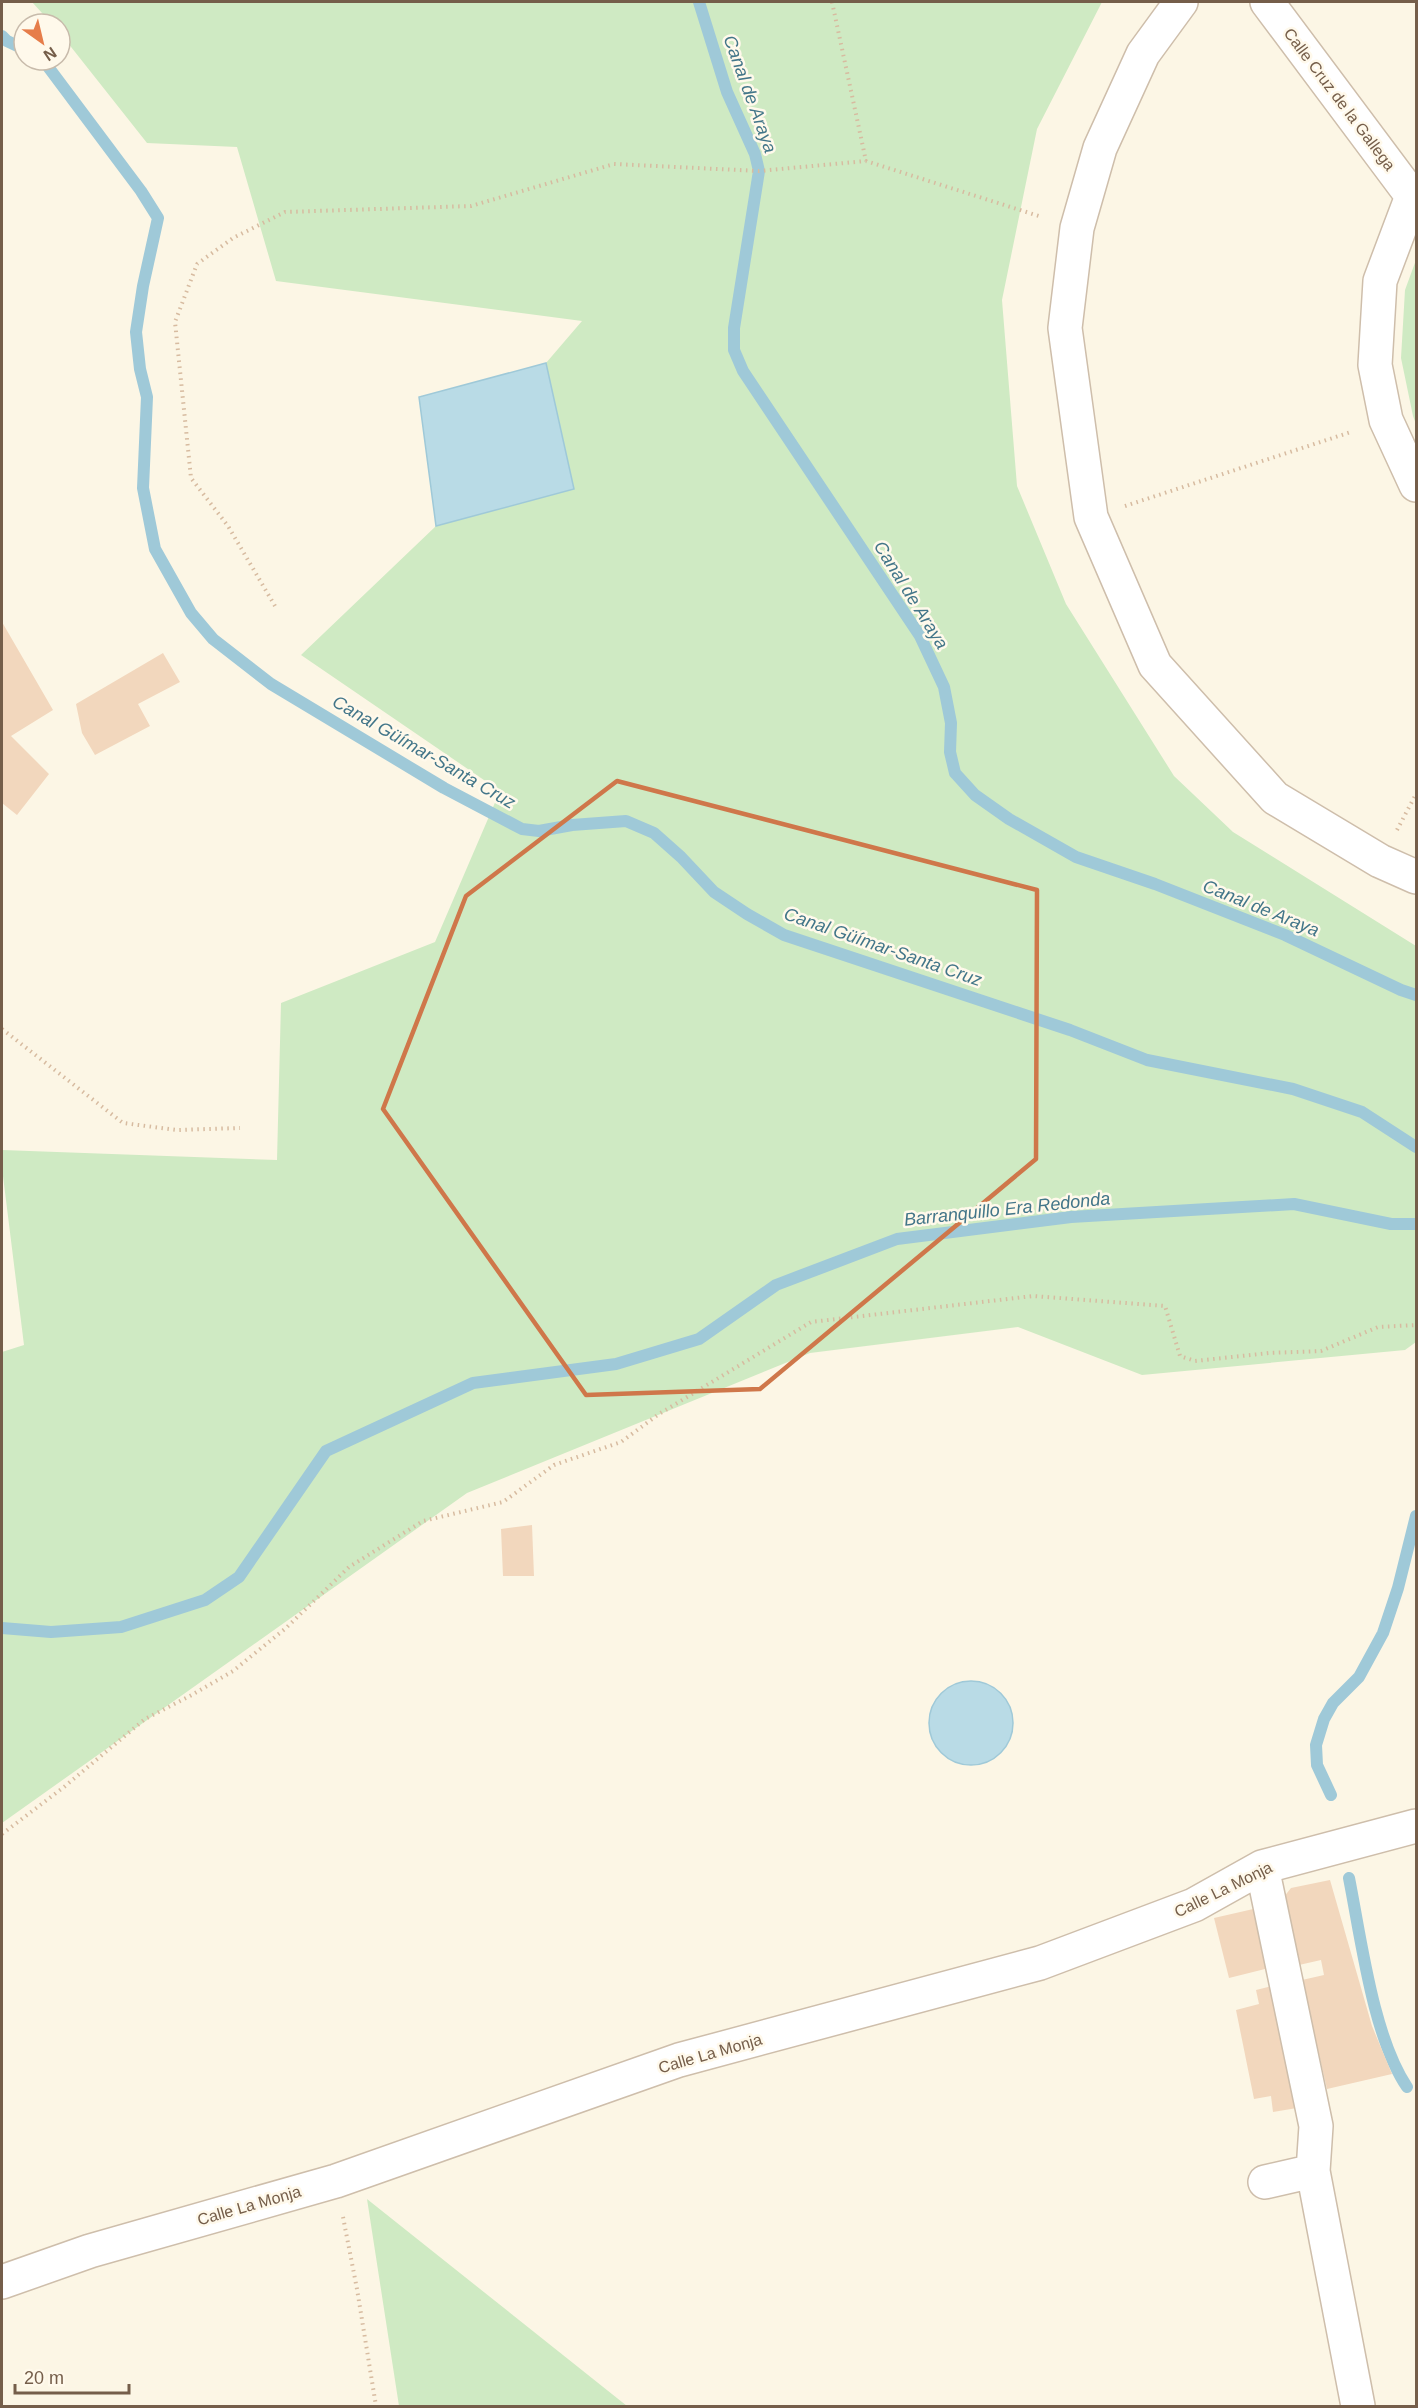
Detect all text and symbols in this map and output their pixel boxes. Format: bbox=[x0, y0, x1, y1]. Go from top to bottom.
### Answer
north arrow bbox=[12, 12, 72, 72]
street label: Calle Cruz de la Gallega bbox=[1281, 25, 1399, 174]
water label: Canal de Araya bbox=[719, 33, 781, 155]
text: N bbox=[41, 44, 60, 64]
water label: Canal de Araya bbox=[870, 537, 952, 653]
water label: Canal Güímar-Santa Cruz bbox=[329, 691, 519, 813]
water label: Canal de Araya bbox=[1200, 876, 1322, 940]
water label: Canal Güímar-Santa Cruz bbox=[782, 904, 984, 990]
water label: Barranquillo Era Redonda bbox=[903, 1188, 1111, 1230]
street label: Calle La Monja bbox=[1172, 1858, 1275, 1920]
street label: Calle La Monja bbox=[656, 2031, 764, 2076]
street label: Calle La Monja bbox=[195, 2183, 303, 2228]
scale bar bbox=[15, 2357, 129, 2395]
text: 20 m bbox=[24, 2368, 64, 2388]

